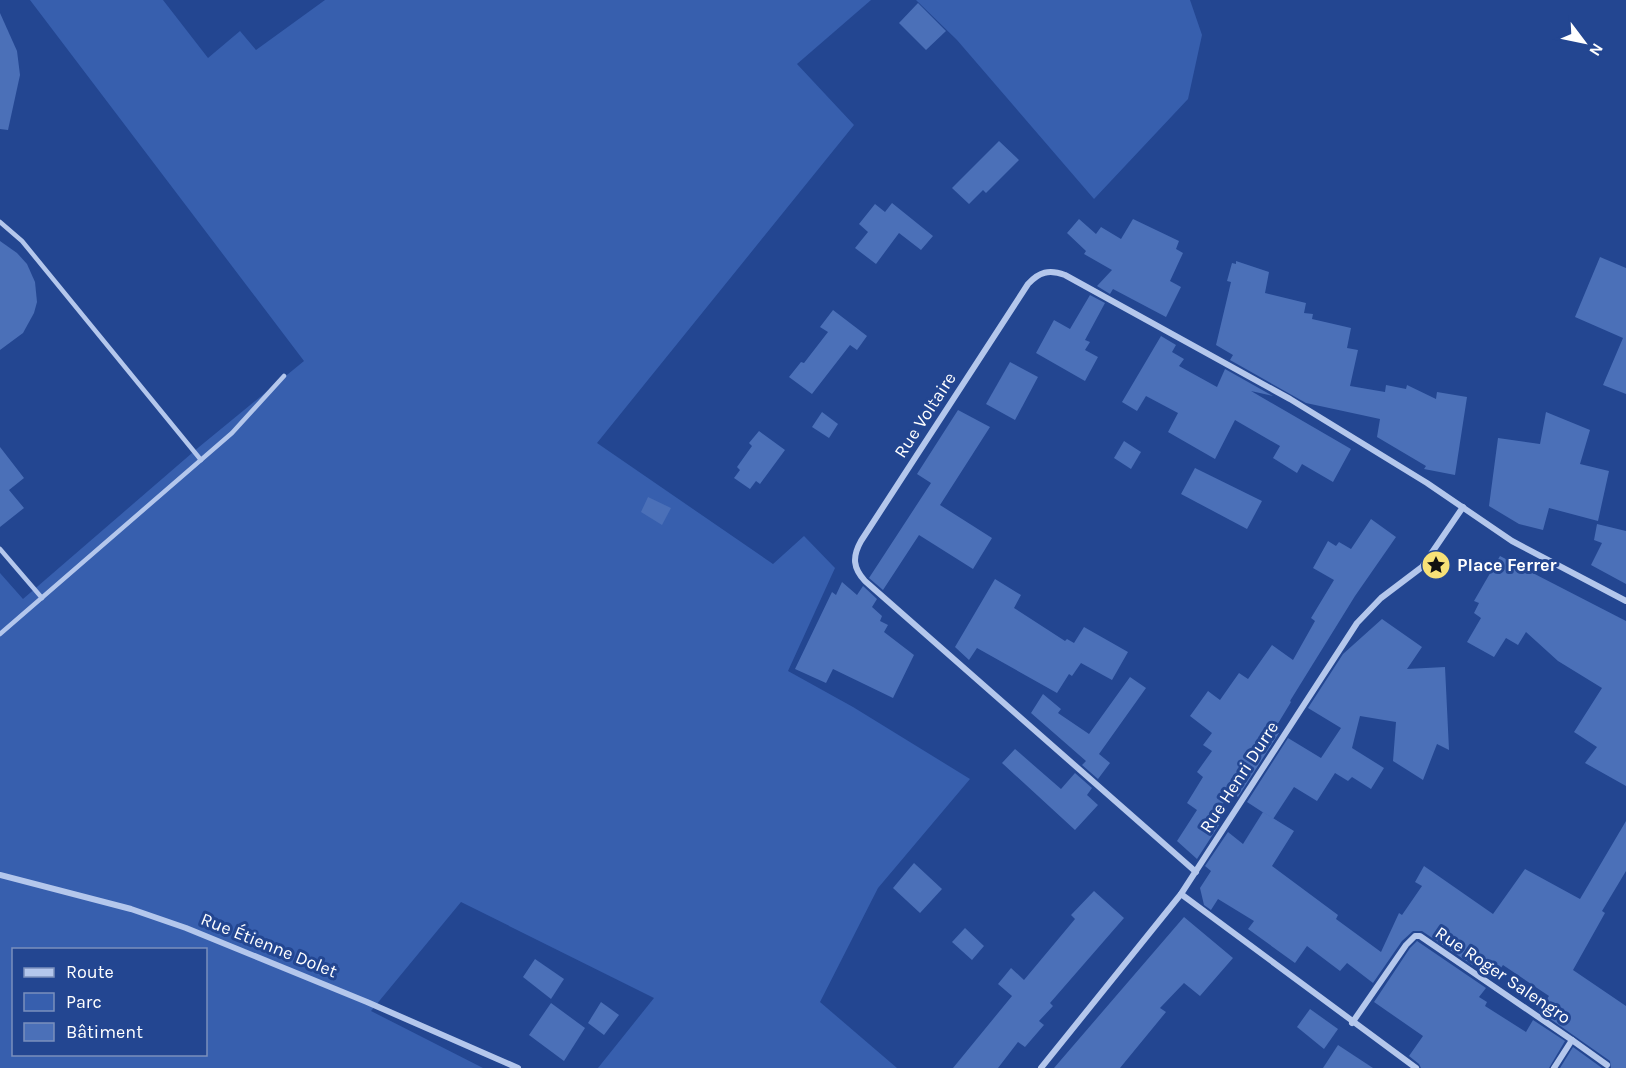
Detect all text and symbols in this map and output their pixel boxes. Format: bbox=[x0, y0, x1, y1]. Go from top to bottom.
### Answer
north arrow bbox=[1554, 12, 1614, 72]
text: N bbox=[1585, 40, 1607, 60]
street label: Rue Voltaire bbox=[889, 368, 961, 462]
place icon: Place Ferrer bbox=[1420, 549, 1452, 581]
place label: Place Ferrer bbox=[1457, 554, 1557, 576]
street label: Rue Henri Durre bbox=[1195, 717, 1283, 837]
street label: Rue Étienne Dolet bbox=[198, 907, 341, 982]
street label: Rue Roger Salengro bbox=[1431, 921, 1575, 1029]
legend bbox=[12, 948, 207, 1056]
text: Route bbox=[66, 961, 114, 983]
text: Parc bbox=[66, 991, 102, 1013]
text: Bâtiment bbox=[66, 1021, 143, 1043]

